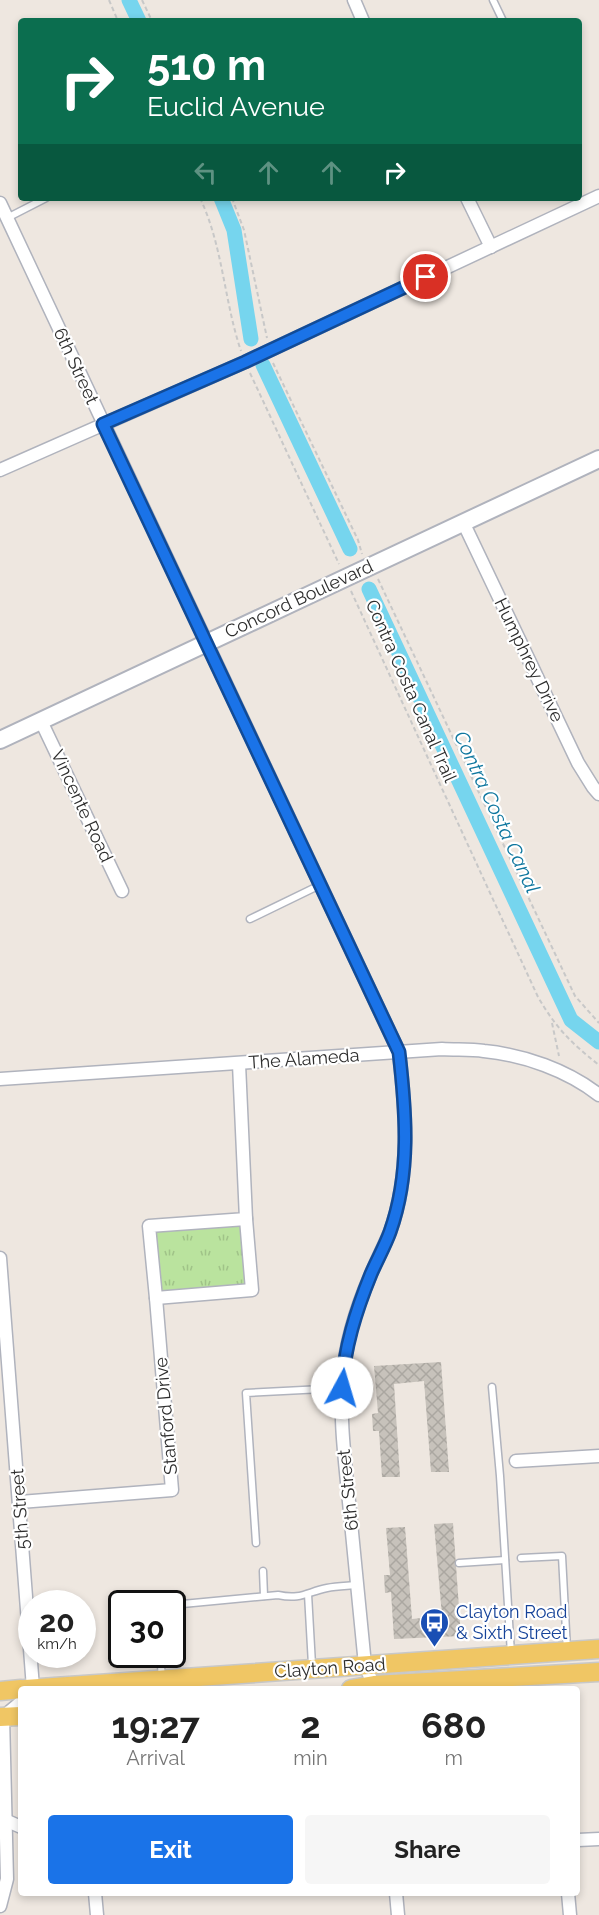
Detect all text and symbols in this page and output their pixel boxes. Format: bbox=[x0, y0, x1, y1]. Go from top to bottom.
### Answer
text: 510 m bbox=[147, 41, 266, 90]
icon: right bbox=[48, 42, 126, 120]
text: Euclid Avenue bbox=[147, 91, 325, 122]
icon: left bbox=[189, 156, 222, 189]
icon: ahead bbox=[252, 156, 285, 189]
icon: ahead bbox=[315, 156, 348, 189]
icon: right bbox=[378, 156, 411, 189]
pin bbox=[400, 251, 451, 302]
icon: arrive bbox=[409, 260, 442, 293]
street label: 6th Street bbox=[50, 324, 103, 407]
street label: Concord Boulevard bbox=[221, 555, 376, 642]
street label: Humphrey Drive bbox=[490, 594, 569, 726]
street label: Contra Costa Canal Trail bbox=[362, 596, 461, 785]
water label: Contra Costa Canal bbox=[449, 727, 545, 897]
street label: Vincente Road bbox=[47, 746, 118, 865]
street label: The Alameda bbox=[248, 1044, 360, 1073]
street label: Stanford Drive bbox=[150, 1356, 181, 1476]
position arrow bbox=[310, 1356, 374, 1420]
street label: 6th Street bbox=[333, 1448, 362, 1532]
street label: 5th Street bbox=[6, 1468, 33, 1550]
speed limit sign: 30 bbox=[108, 1590, 186, 1668]
place label: Clayton Road & Sixth Street bbox=[456, 1601, 568, 1643]
text: 20 bbox=[39, 1604, 75, 1639]
bus stop icon: Clayton Road & Sixth Street bbox=[419, 1606, 451, 1648]
text: km/h bbox=[37, 1635, 77, 1653]
street label: Clayton Road bbox=[274, 1653, 386, 1682]
text: 19:27 bbox=[111, 1704, 200, 1746]
text: 2 bbox=[300, 1704, 321, 1746]
text: 680 bbox=[421, 1704, 487, 1746]
text: Arrival bbox=[126, 1746, 185, 1770]
text: min bbox=[293, 1746, 328, 1770]
text: m bbox=[445, 1746, 463, 1770]
button: Exit bbox=[48, 1815, 293, 1884]
button: Share bbox=[305, 1815, 550, 1884]

